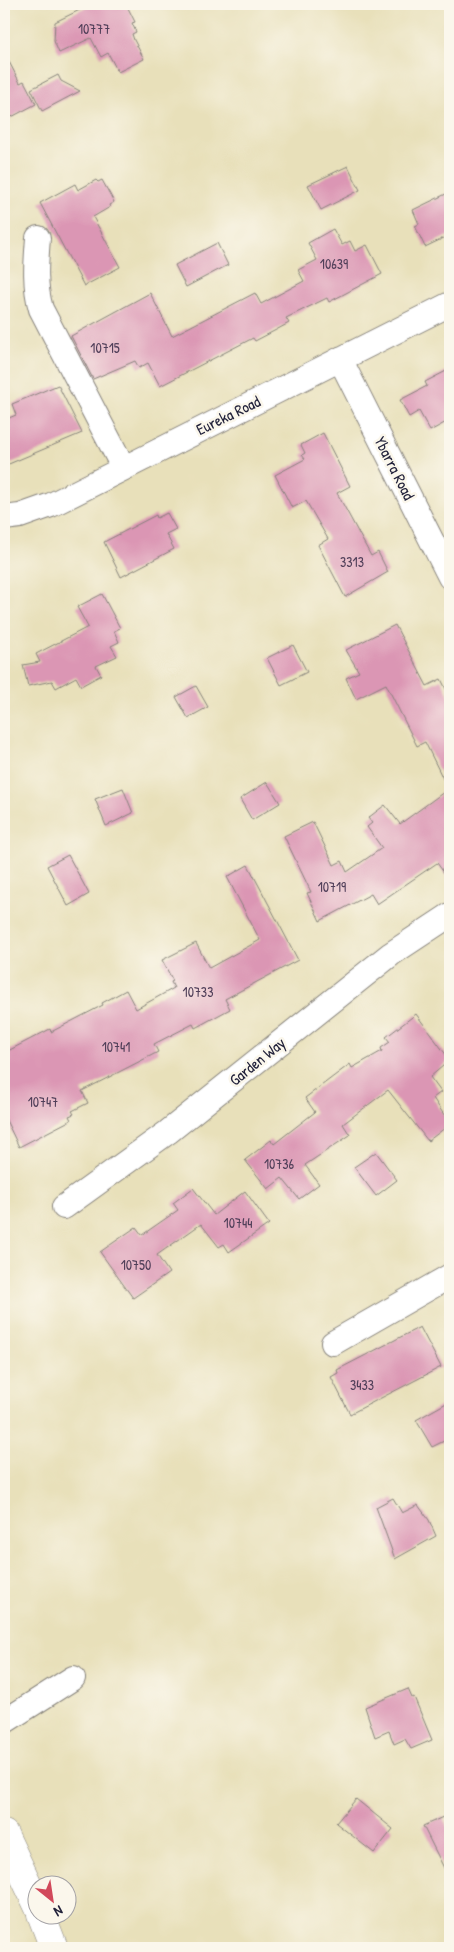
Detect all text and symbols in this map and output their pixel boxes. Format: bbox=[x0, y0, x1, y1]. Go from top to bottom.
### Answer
house number: 10777 bbox=[78, 19, 110, 38]
house number: 10639 bbox=[320, 254, 348, 273]
house number: 10715 bbox=[90, 338, 120, 357]
street label: Eureka Road bbox=[192, 390, 264, 440]
street label: Ybarra Road bbox=[370, 433, 420, 503]
house number: 3313 bbox=[340, 552, 364, 571]
house number: 10719 bbox=[318, 877, 346, 896]
house number: 10733 bbox=[183, 982, 213, 1001]
street label: Garden Way bbox=[224, 1031, 290, 1090]
house number: 10741 bbox=[102, 1037, 130, 1056]
house number: 10747 bbox=[28, 1092, 58, 1111]
house number: 10736 bbox=[264, 1154, 294, 1173]
house number: 10744 bbox=[224, 1213, 252, 1232]
house number: 10750 bbox=[121, 1255, 151, 1274]
house number: 3433 bbox=[350, 1375, 374, 1394]
north arrow bbox=[28, 1874, 78, 1924]
text: N bbox=[50, 1902, 67, 1922]

